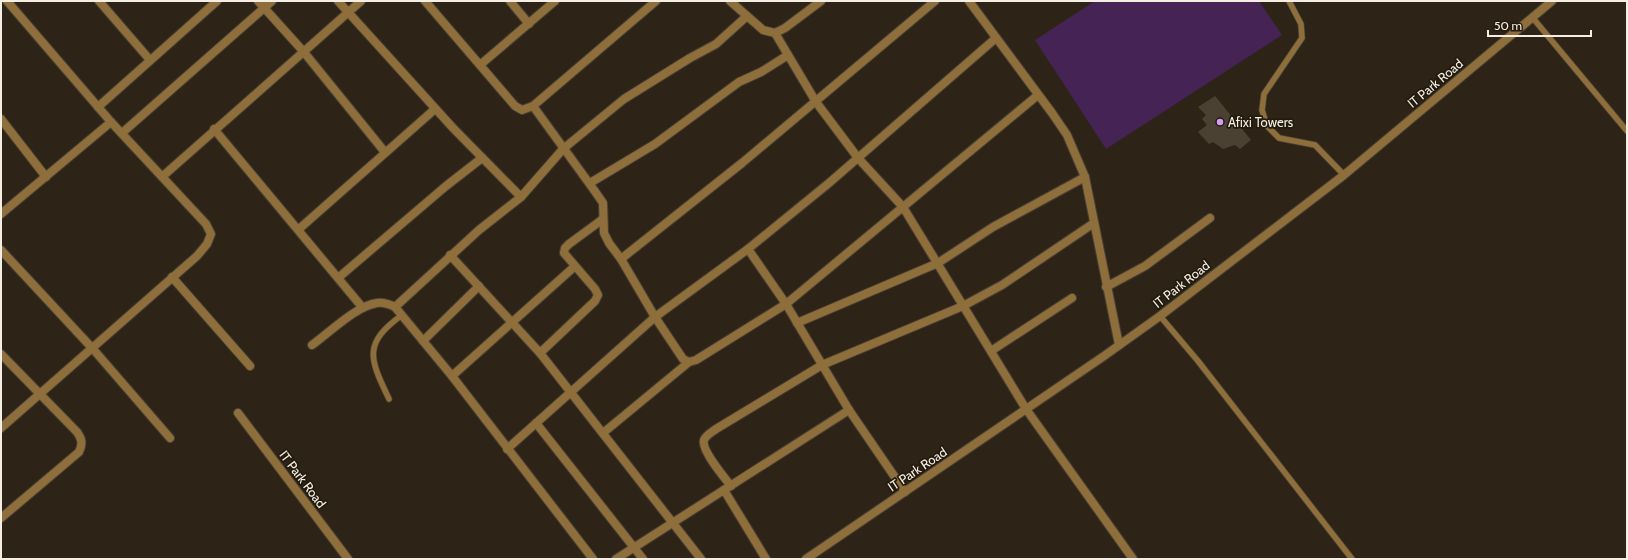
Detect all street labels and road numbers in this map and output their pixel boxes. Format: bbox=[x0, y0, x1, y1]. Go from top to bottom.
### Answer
street label: IT Park Road bbox=[1404, 55, 1466, 111]
street label: IT Park Road bbox=[1149, 257, 1213, 311]
street label: IT Park Road bbox=[884, 443, 950, 495]
street label: IT Park Road bbox=[276, 447, 330, 511]

